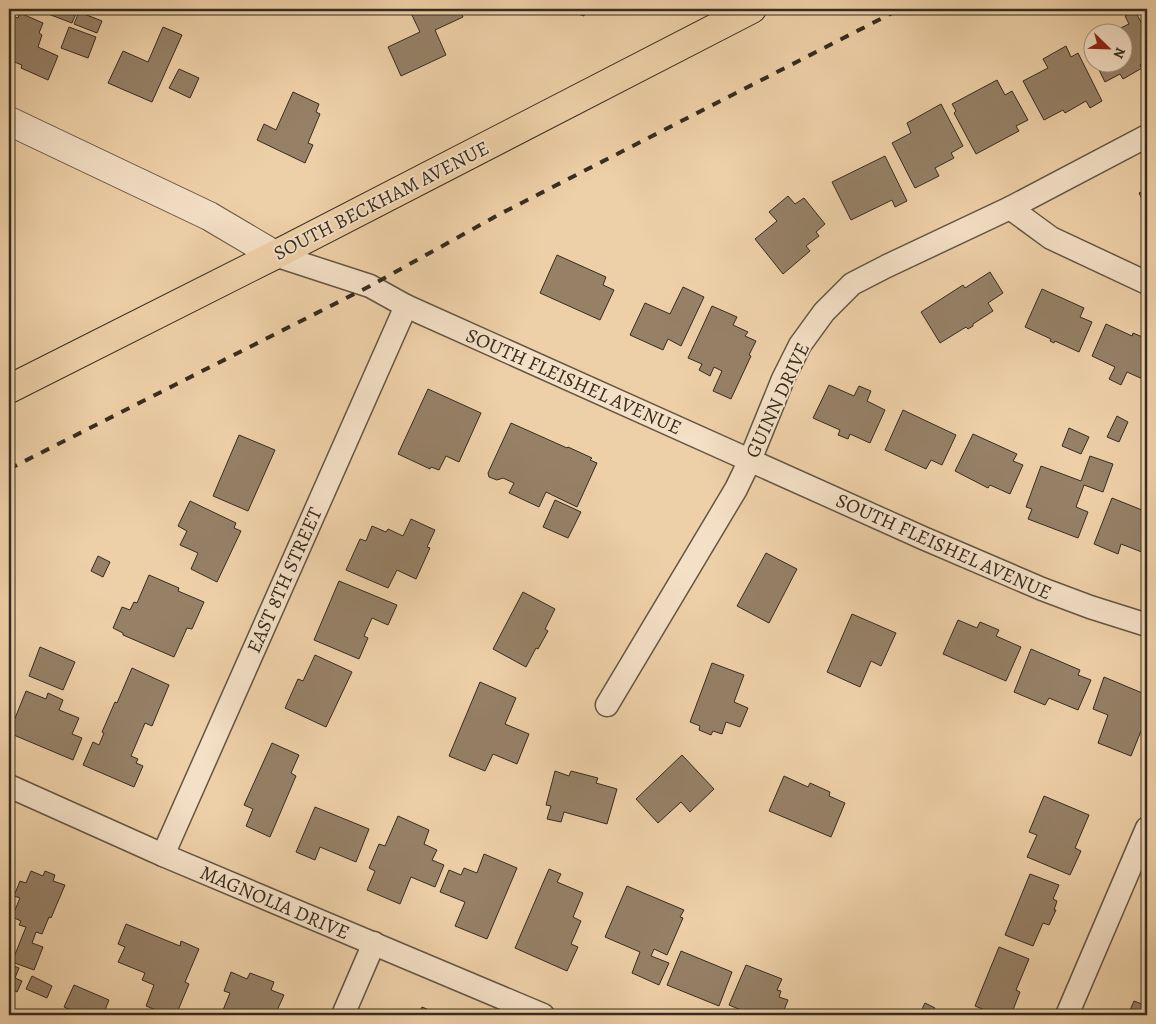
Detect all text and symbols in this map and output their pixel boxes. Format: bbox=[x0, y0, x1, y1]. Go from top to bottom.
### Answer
north arrow bbox=[1084, 22, 1134, 72]
text: N bbox=[1109, 44, 1130, 61]
street label: SOUTH BECKHAM AVENUE bbox=[269, 134, 494, 267]
street label: SOUTH FLEISHEL AVENUE bbox=[462, 322, 686, 441]
street label: GUINN DRIVE bbox=[739, 338, 816, 462]
street label: SOUTH FLEISHEL AVENUE bbox=[832, 487, 1056, 606]
street label: EAST 8TH STREET bbox=[240, 503, 329, 657]
street label: MAGNOLIA DRIVE bbox=[196, 859, 354, 946]

